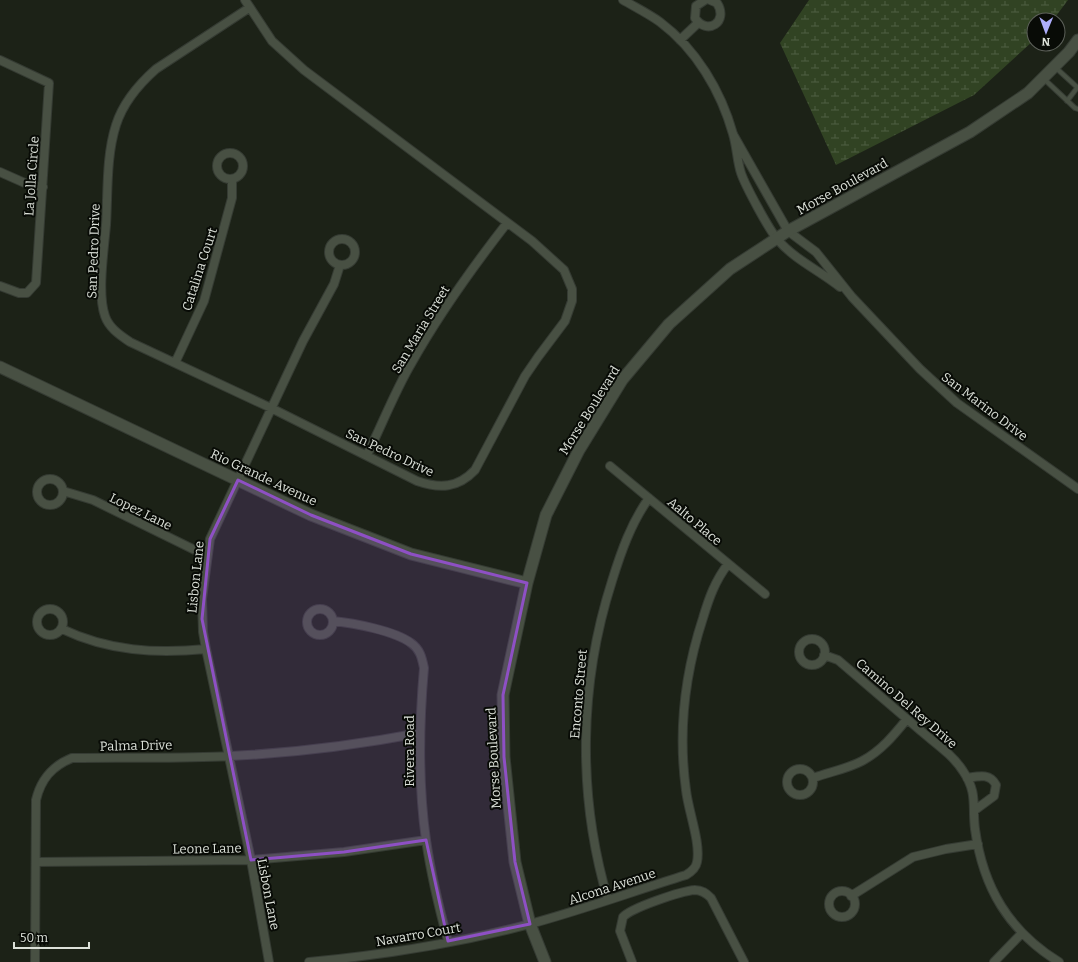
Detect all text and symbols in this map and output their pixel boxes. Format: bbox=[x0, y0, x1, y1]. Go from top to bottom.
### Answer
north arrow bbox=[1026, 12, 1066, 52]
text: N bbox=[1041, 35, 1050, 48]
street label: La Jolla Circle bbox=[21, 136, 42, 216]
street label: Morse Boulevard bbox=[794, 155, 891, 218]
street label: San Pedro Drive bbox=[84, 203, 103, 299]
street label: Catalina Court bbox=[179, 225, 220, 313]
street label: San Maria Street bbox=[388, 282, 453, 376]
street label: Morse Boulevard bbox=[556, 363, 623, 457]
street label: San Marino Drive bbox=[939, 369, 1031, 444]
street label: San Pedro Drive bbox=[343, 426, 436, 479]
street label: Rio Grande Avenue bbox=[208, 446, 319, 509]
street label: Lopez Lane bbox=[107, 490, 174, 533]
street label: Aalto Place bbox=[665, 494, 725, 548]
street label: Lisbon Lane bbox=[184, 540, 207, 614]
street label: Enconto Street bbox=[567, 648, 590, 739]
street label: Camino Del Rey Drive bbox=[853, 655, 960, 751]
street label: Morse Boulevard bbox=[483, 707, 504, 809]
street label: Rivera Road bbox=[402, 715, 417, 787]
street label: Palma Drive bbox=[100, 737, 172, 754]
street label: Leone Lane bbox=[172, 840, 242, 857]
street label: Lisbon Lane bbox=[254, 857, 283, 931]
street label: Alcona Avenue bbox=[567, 865, 657, 908]
street label: Navarro Court bbox=[375, 920, 462, 949]
scale bar bbox=[14, 924, 89, 950]
text: 50 m bbox=[20, 931, 49, 945]

